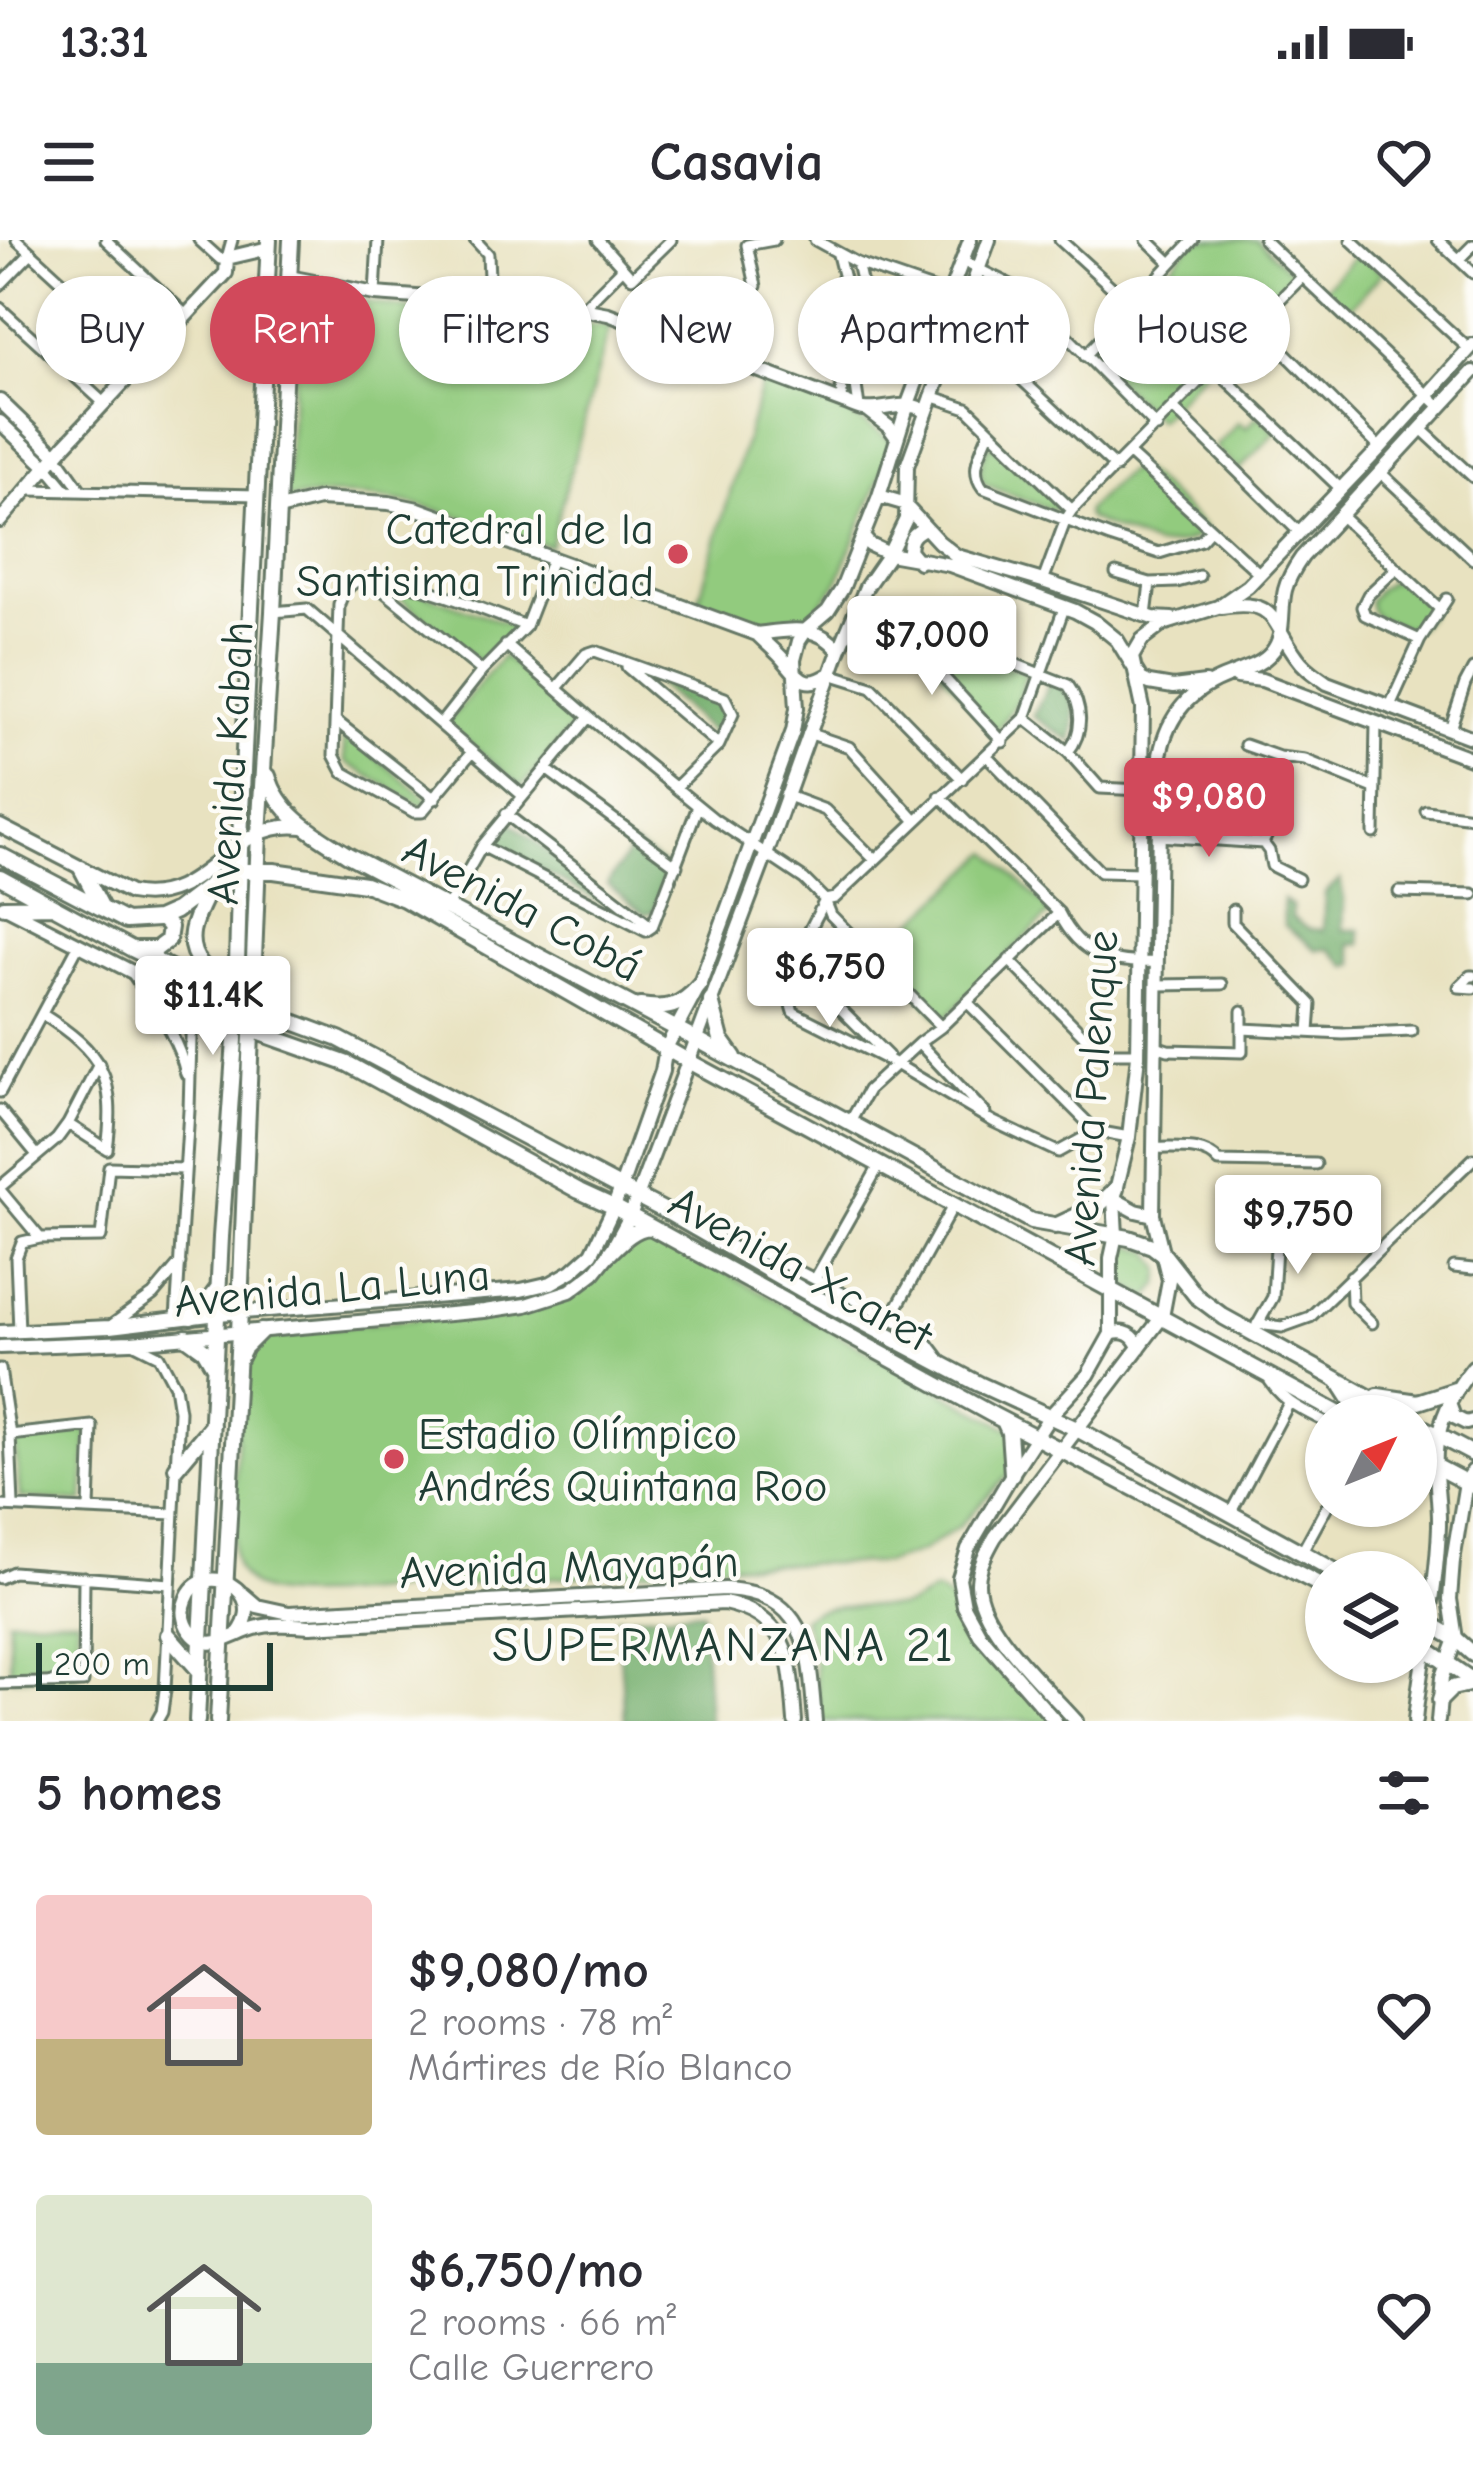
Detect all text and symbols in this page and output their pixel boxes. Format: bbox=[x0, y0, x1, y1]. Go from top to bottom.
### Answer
text: 13:31 bbox=[60, 16, 149, 68]
icon: menu bbox=[36, 129, 102, 195]
icon: heart bbox=[1371, 129, 1437, 195]
text: Casavia bbox=[650, 131, 823, 194]
chip: Buy bbox=[36, 276, 186, 384]
chip: Rent bbox=[210, 276, 375, 384]
chip: Filters bbox=[399, 276, 592, 384]
chip: New bbox=[616, 276, 774, 384]
chip: Apartment bbox=[798, 276, 1070, 384]
chip: House bbox=[1094, 276, 1290, 384]
place label: Catedral de la Santisima Trinidad bbox=[296, 503, 654, 607]
marker: Catedral de la Santisima Trinidad bbox=[665, 541, 691, 567]
pin: $7,000 bbox=[834, 596, 1030, 698]
text: $7,000 bbox=[874, 612, 990, 657]
street label: Avenida Kabah bbox=[197, 620, 263, 906]
pin: $9,080 bbox=[1111, 758, 1307, 860]
text: $9,080 bbox=[1151, 774, 1267, 819]
street label: Avenida Cobá bbox=[394, 823, 651, 992]
pin: $6,750 bbox=[732, 928, 928, 1030]
street label: Avenida Palenque bbox=[1053, 928, 1129, 1268]
text: $6,750 bbox=[774, 944, 886, 989]
pin: $11.4K bbox=[115, 956, 311, 1058]
text: $11.4K bbox=[162, 972, 264, 1017]
street label: Avenida Xcaret bbox=[660, 1175, 942, 1363]
pin: $9,750 bbox=[1200, 1175, 1396, 1277]
text: $9,750 bbox=[1242, 1191, 1354, 1236]
street label: Avenida La Luna bbox=[172, 1248, 492, 1328]
north arrow bbox=[1305, 1395, 1437, 1527]
map controls bbox=[1305, 1395, 1437, 1683]
place label: Estadio Olímpico Andrés Quintana Roo bbox=[418, 1408, 827, 1512]
marker: Estadio Olímpico Andrés Quintana Roo bbox=[381, 1446, 407, 1472]
street label: Avenida Mayapán bbox=[399, 1535, 740, 1599]
button: layers bbox=[1305, 1551, 1437, 1683]
district label: SUPERMANZANA 21 bbox=[492, 1618, 956, 1673]
scale bar bbox=[36, 1637, 273, 1690]
text: 200 m bbox=[54, 1645, 150, 1683]
icon: filters bbox=[1371, 1760, 1437, 1826]
text: 5 homes bbox=[36, 1764, 222, 1823]
text: $9,080/mo bbox=[408, 1941, 649, 2000]
icon: home bbox=[132, 1943, 276, 2087]
icon: heart bbox=[1371, 1982, 1437, 2048]
text: 2 rooms · 78 m² bbox=[408, 2000, 672, 2045]
text: Mártires de Río Blanco bbox=[408, 2045, 793, 2090]
text: $6,750/mo bbox=[408, 2241, 644, 2300]
icon: home bbox=[132, 2243, 276, 2387]
icon: heart bbox=[1371, 2282, 1437, 2348]
text: 2 rooms · 66 m² bbox=[408, 2300, 676, 2345]
text: Calle Guerrero bbox=[408, 2345, 654, 2390]

